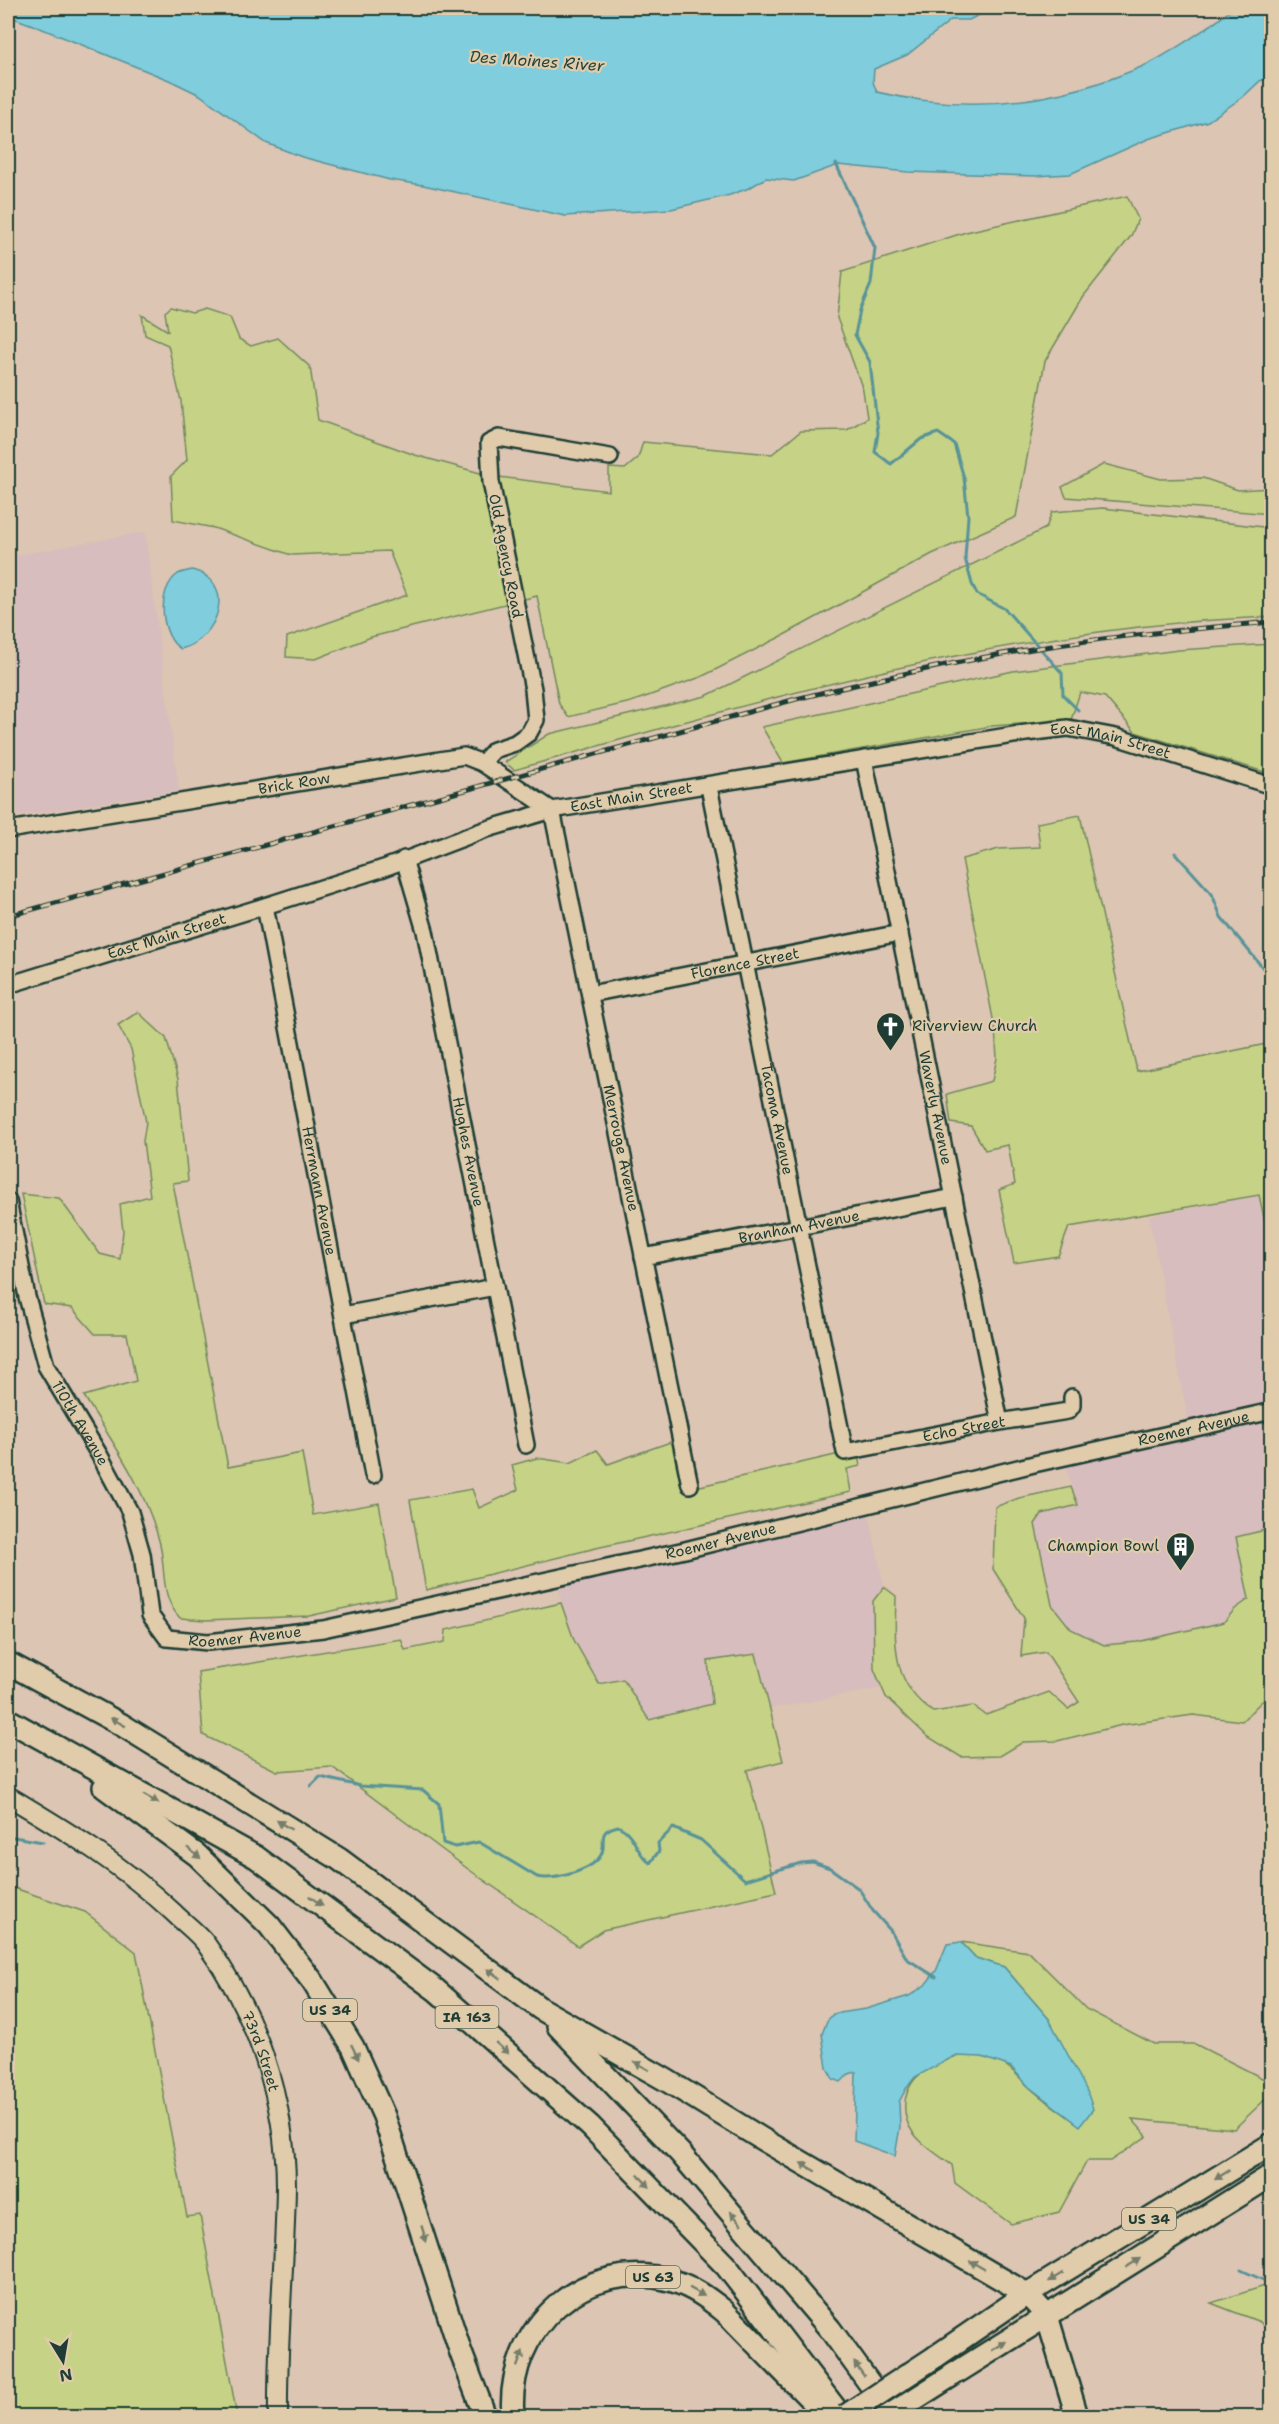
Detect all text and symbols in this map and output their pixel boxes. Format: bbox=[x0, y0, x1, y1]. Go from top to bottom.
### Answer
water label: Des Moines River bbox=[469, 46, 606, 76]
street label: Old Agency Road bbox=[484, 492, 528, 620]
street label: East Main Street bbox=[1049, 718, 1173, 764]
street label: Brick Row bbox=[257, 768, 332, 799]
street label: East Main Street bbox=[569, 777, 694, 817]
street label: East Main Street bbox=[105, 909, 229, 964]
street label: Florence Street bbox=[689, 943, 801, 984]
church icon: Riverview Church bbox=[875, 1010, 907, 1052]
place label: Riverview Church bbox=[912, 1016, 1037, 1036]
street label: Waverly Avenue bbox=[914, 1049, 957, 1167]
street label: Tacoma Avenue bbox=[756, 1062, 798, 1177]
street label: Merrouge Avenue bbox=[598, 1083, 644, 1213]
street label: Hughes Avenue bbox=[448, 1095, 489, 1209]
street label: Herrmann Avenue bbox=[297, 1125, 341, 1257]
street label: Branham Avenue bbox=[737, 1205, 861, 1248]
street label: 110th Avenue bbox=[47, 1377, 113, 1469]
street label: Roemer Avenue bbox=[1136, 1406, 1251, 1451]
street label: Echo Street bbox=[921, 1411, 1007, 1447]
street label: Roemer Avenue bbox=[663, 1518, 778, 1564]
building icon: Champion Bowl bbox=[1164, 1530, 1196, 1572]
place label: Champion Bowl bbox=[1048, 1536, 1159, 1556]
street label: Roemer Avenue bbox=[187, 1622, 302, 1652]
one-way arrow bbox=[110, 1717, 126, 1728]
one-way arrow bbox=[143, 1794, 160, 1804]
one-way arrow bbox=[276, 1819, 292, 1830]
one-way arrow bbox=[186, 1847, 202, 1860]
one-way arrow bbox=[308, 1895, 324, 1907]
one-way arrow bbox=[487, 1968, 503, 1980]
road number: US 34 bbox=[303, 1999, 357, 2021]
road number: IA 163 bbox=[436, 2006, 498, 2028]
street label: 73rd Street bbox=[237, 2007, 284, 2094]
one-way arrow bbox=[494, 2041, 509, 2054]
one-way arrow bbox=[351, 2044, 360, 2061]
one-way arrow bbox=[633, 2061, 650, 2071]
one-way arrow bbox=[800, 2162, 817, 2172]
one-way arrow bbox=[1214, 2169, 1230, 2180]
one-way arrow bbox=[637, 2174, 651, 2189]
road number: US 34 bbox=[1122, 2208, 1176, 2230]
one-way arrow bbox=[730, 2211, 743, 2226]
one-way arrow bbox=[420, 2225, 429, 2243]
one-way arrow bbox=[1125, 2258, 1141, 2269]
one-way arrow bbox=[969, 2260, 985, 2271]
road number: US 63 bbox=[626, 2266, 680, 2288]
one-way arrow bbox=[1048, 2271, 1064, 2282]
one-way arrow bbox=[689, 2287, 706, 2297]
north arrow bbox=[33, 2331, 93, 2391]
one-way arrow bbox=[991, 2340, 1007, 2351]
one-way arrow bbox=[515, 2350, 525, 2368]
one-way arrow bbox=[853, 2361, 865, 2377]
text: N bbox=[58, 2364, 74, 2387]

